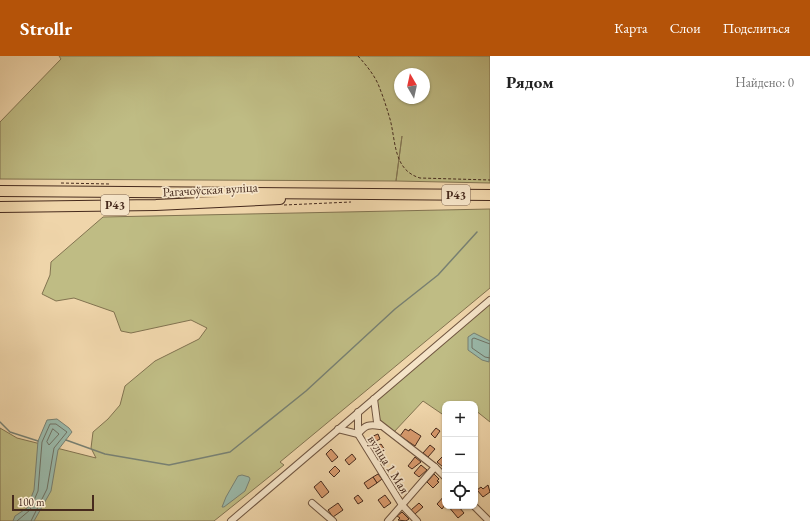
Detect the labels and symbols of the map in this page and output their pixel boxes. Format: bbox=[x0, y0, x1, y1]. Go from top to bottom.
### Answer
north arrow bbox=[394, 68, 430, 104]
street label: Рагачоўская вуліца bbox=[162, 178, 259, 200]
road number: Р43 bbox=[442, 185, 470, 205]
road number: Р43 bbox=[101, 195, 129, 215]
street label: вуліца 1 Мая bbox=[364, 432, 413, 497]
scale bar bbox=[12, 493, 94, 512]

